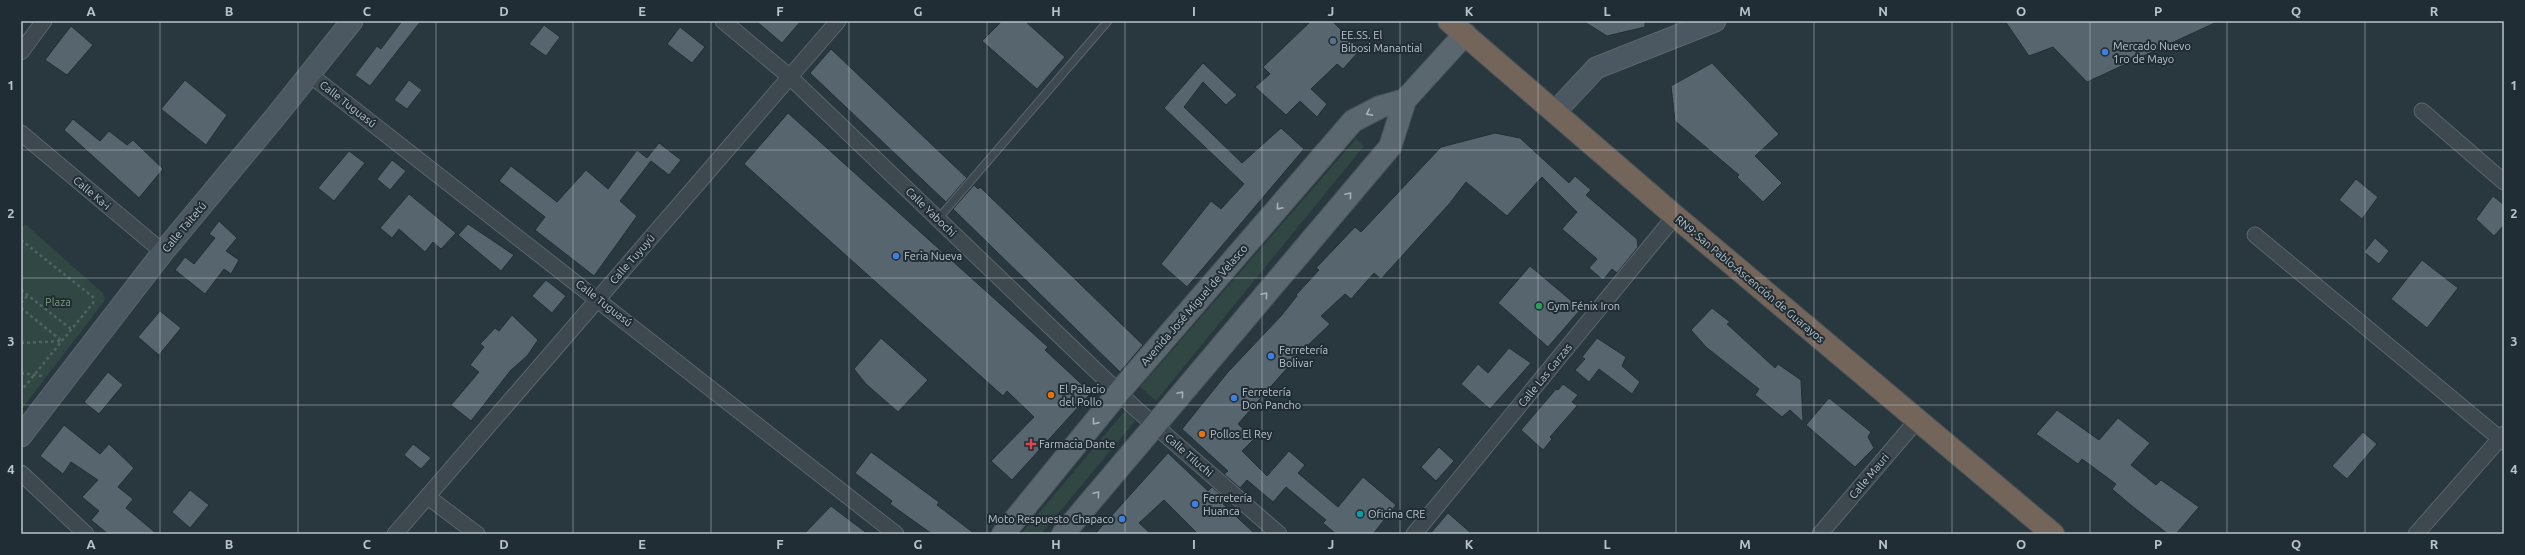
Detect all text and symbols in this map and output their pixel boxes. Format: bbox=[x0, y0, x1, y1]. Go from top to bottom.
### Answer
text: A bbox=[86, 4, 96, 18]
text: B bbox=[225, 4, 234, 18]
text: C bbox=[363, 4, 372, 18]
text: D bbox=[499, 4, 509, 18]
text: E bbox=[638, 4, 646, 18]
text: F bbox=[776, 4, 784, 18]
text: G bbox=[914, 4, 923, 18]
text: H bbox=[1051, 4, 1061, 18]
text: I bbox=[1192, 4, 1196, 18]
text: J bbox=[1328, 4, 1334, 18]
text: K bbox=[1465, 4, 1474, 18]
text: L bbox=[1603, 4, 1611, 18]
text: M bbox=[1739, 4, 1751, 18]
text: N bbox=[1878, 4, 1888, 18]
text: O bbox=[2016, 4, 2026, 18]
text: P bbox=[2154, 4, 2162, 18]
text: Q bbox=[2291, 4, 2301, 18]
text: R bbox=[2430, 4, 2439, 18]
place label: EE.SS. El Bibosi Manantial bbox=[1341, 29, 1423, 54]
marker: EE.SS. El Bibosi Manantial bbox=[1328, 36, 1338, 46]
place label: Mercado Nuevo 1ro de Mayo bbox=[2113, 40, 2191, 65]
marker: Mercado Nuevo 1ro de Mayo bbox=[2100, 47, 2110, 57]
text: 1 bbox=[7, 78, 15, 92]
street label: Calle Tuguasú bbox=[317, 78, 379, 130]
text: 1 bbox=[2510, 78, 2518, 92]
one-way arrow bbox=[1365, 109, 1373, 116]
street label: Calle Ka-i bbox=[71, 174, 113, 212]
street label: Calle Yabochi bbox=[903, 185, 959, 239]
one-way arrow bbox=[1344, 193, 1351, 200]
street label: Calle Taitetú bbox=[160, 199, 208, 255]
one-way arrow bbox=[1277, 202, 1284, 209]
text: 2 bbox=[7, 206, 15, 220]
text: 2 bbox=[2510, 206, 2518, 220]
street label: RN9: San Pablo-Ascención de Guarayos bbox=[1673, 213, 1827, 345]
street label: Calle Tuyuyú bbox=[607, 232, 657, 286]
street label: Avenida José Miguel de Velasco bbox=[1138, 242, 1250, 368]
place label: Feria Nueva bbox=[904, 250, 962, 262]
marker: Feria Nueva bbox=[891, 251, 901, 261]
street label: Calle Tuguasú bbox=[573, 277, 635, 329]
one-way arrow bbox=[1260, 292, 1267, 300]
park label: Plaza bbox=[45, 296, 71, 308]
place label: Gym Fénix Iron bbox=[1547, 300, 1620, 312]
marker: Gym Fénix Iron bbox=[1534, 301, 1544, 311]
text: 3 bbox=[7, 334, 15, 348]
text: 3 bbox=[2510, 334, 2518, 348]
street label: Calle Las Garzas bbox=[1516, 341, 1574, 409]
place label: Ferretería Bolivar bbox=[1279, 344, 1328, 369]
marker: Ferretería Bolivar bbox=[1266, 351, 1276, 361]
place label: El Palacio del Pollo bbox=[1059, 383, 1106, 408]
place label: Ferretería Don Pancho bbox=[1242, 386, 1301, 411]
marker: El Palacio del Pollo bbox=[1046, 390, 1056, 400]
one-way arrow bbox=[1177, 392, 1184, 399]
marker: Ferretería Don Pancho bbox=[1229, 393, 1239, 403]
one-way arrow bbox=[1092, 418, 1099, 425]
place label: Pollos El Rey bbox=[1210, 428, 1273, 440]
marker: Pollos El Rey bbox=[1197, 429, 1207, 439]
street label: Calle Tiluchi bbox=[1163, 431, 1215, 479]
place label: Farmacia Dante bbox=[1039, 438, 1115, 450]
marker: Farmacia Dante bbox=[1026, 439, 1036, 449]
street label: Calle Mauri bbox=[1847, 451, 1891, 501]
text: 4 bbox=[7, 462, 15, 476]
text: 4 bbox=[2510, 462, 2518, 476]
one-way arrow bbox=[1093, 491, 1100, 498]
place label: Ferretería Huanca bbox=[1203, 492, 1252, 517]
marker: Ferretería Huanca bbox=[1190, 499, 1200, 509]
place label: Oficina CRE bbox=[1368, 508, 1425, 520]
marker: Oficina CRE bbox=[1355, 509, 1365, 519]
place label: Moto Respuesto Chapaco bbox=[988, 513, 1114, 525]
marker: Moto Respuesto Chapaco bbox=[1117, 514, 1127, 524]
text: A bbox=[86, 537, 96, 551]
text: B bbox=[225, 537, 234, 551]
text: C bbox=[363, 537, 372, 551]
text: D bbox=[499, 537, 509, 551]
text: E bbox=[638, 537, 646, 551]
text: F bbox=[776, 537, 784, 551]
text: G bbox=[914, 537, 923, 551]
text: H bbox=[1051, 537, 1061, 551]
text: I bbox=[1192, 537, 1196, 551]
text: J bbox=[1328, 537, 1334, 551]
text: K bbox=[1465, 537, 1474, 551]
text: L bbox=[1603, 537, 1611, 551]
text: M bbox=[1739, 537, 1751, 551]
text: N bbox=[1878, 537, 1888, 551]
text: O bbox=[2016, 537, 2026, 551]
text: P bbox=[2154, 537, 2162, 551]
text: Q bbox=[2291, 537, 2301, 551]
text: R bbox=[2430, 537, 2439, 551]

